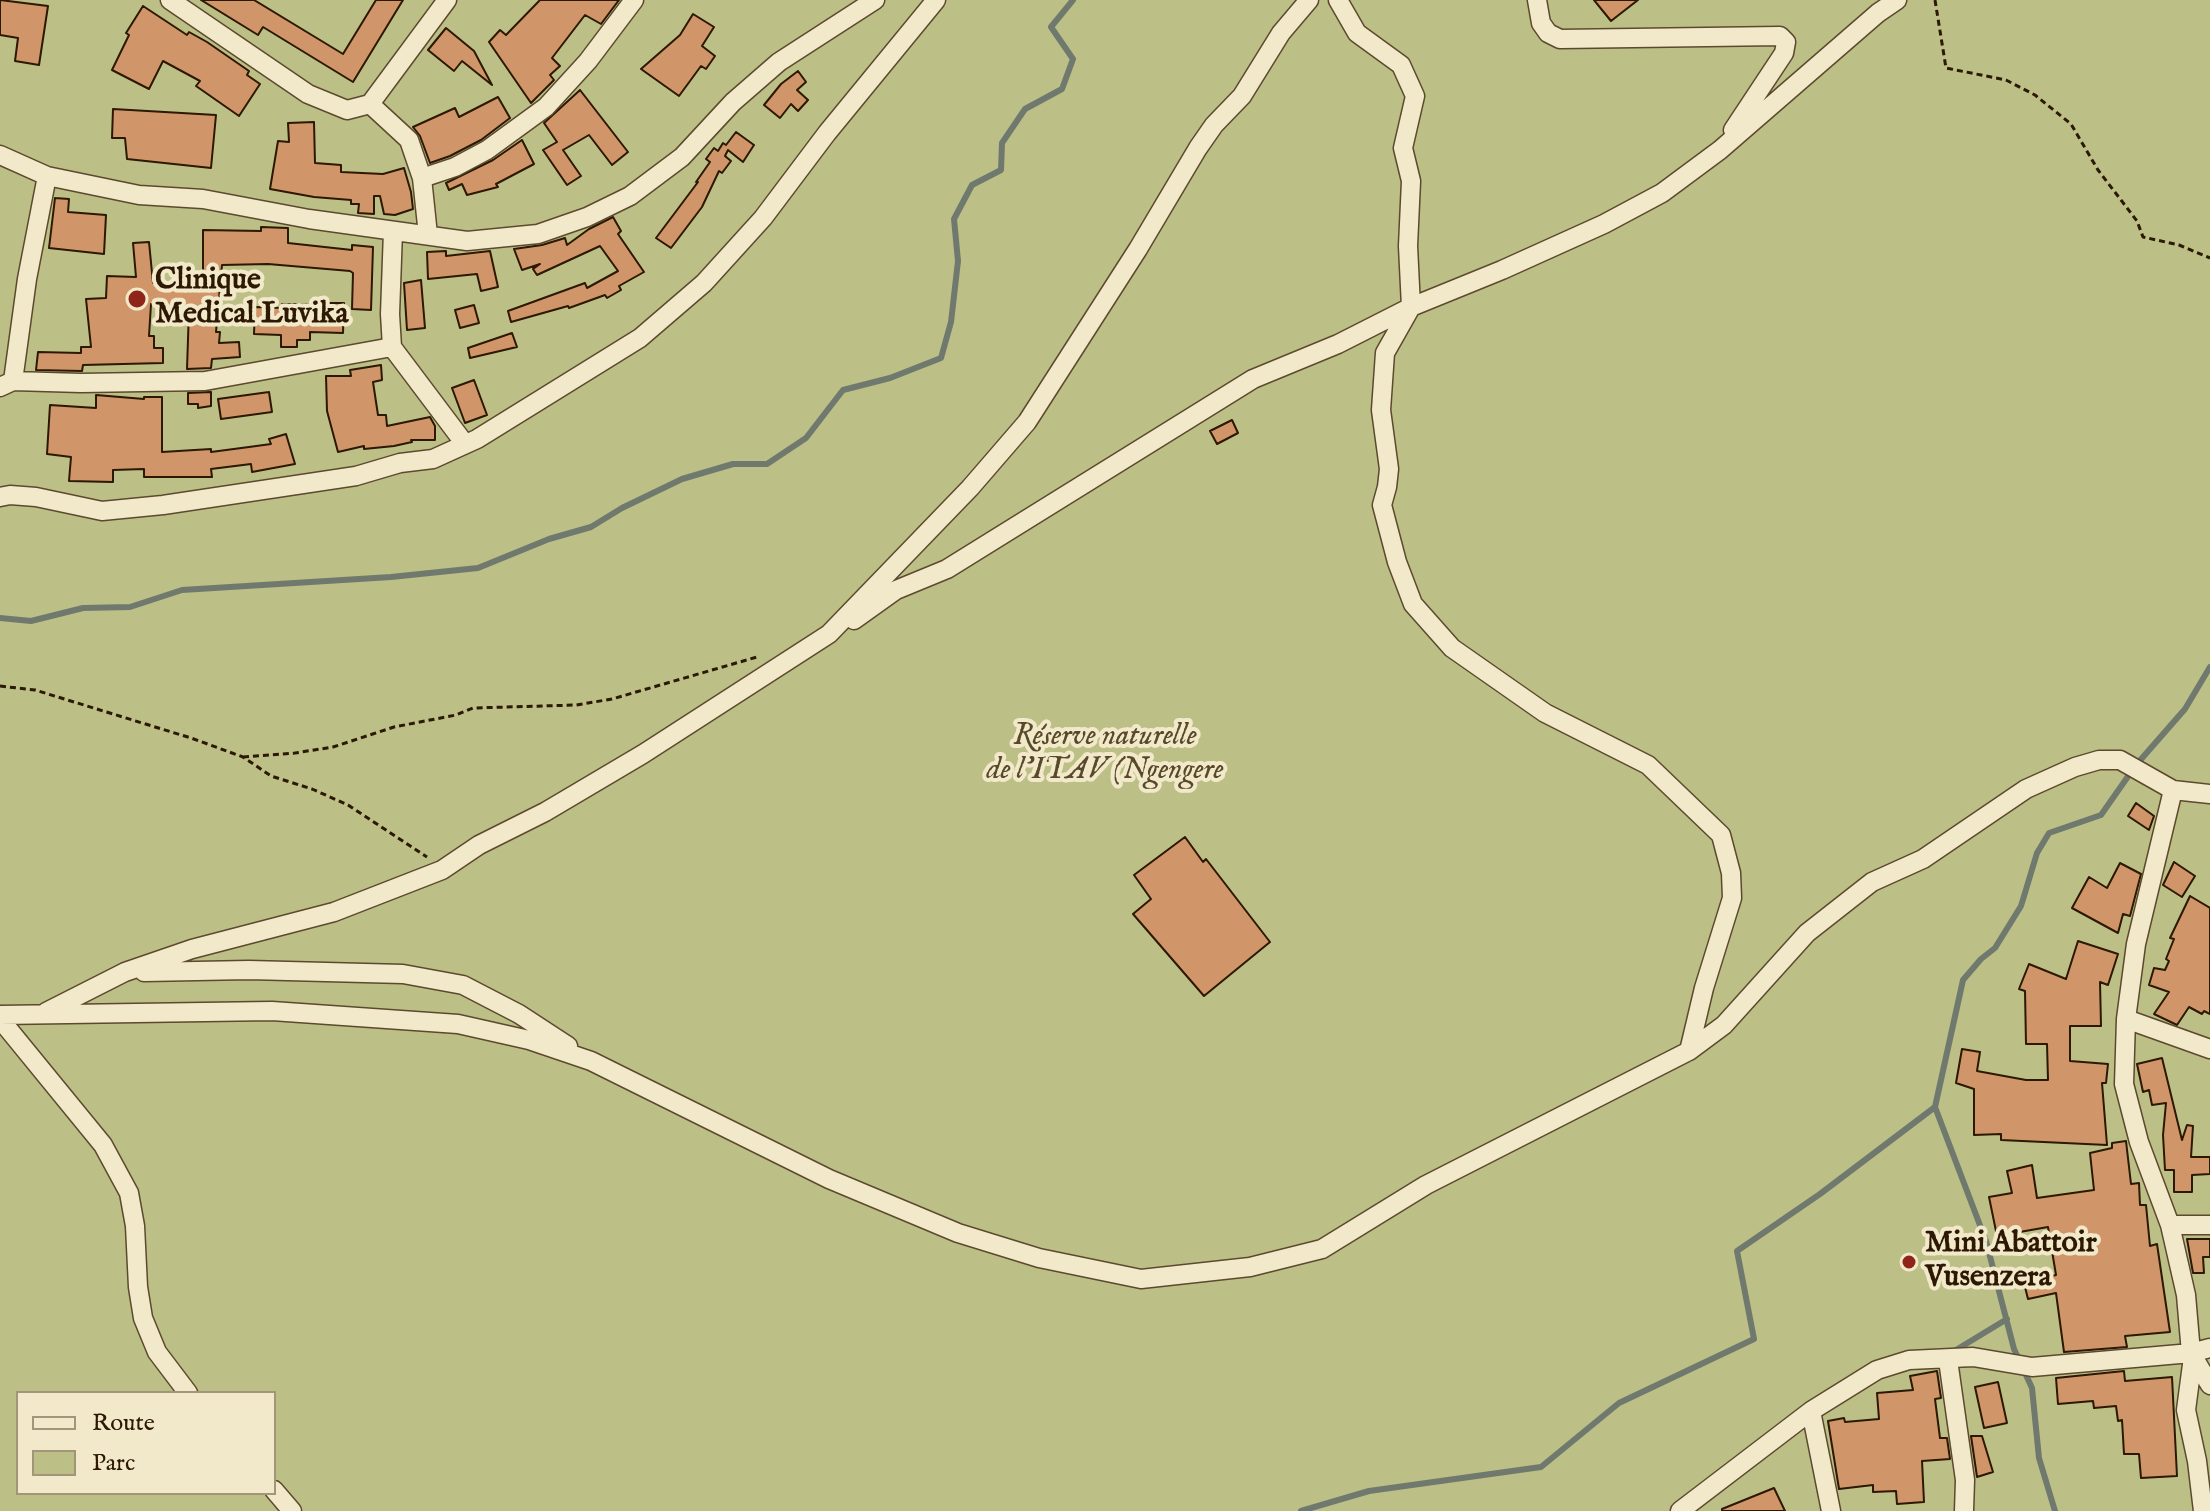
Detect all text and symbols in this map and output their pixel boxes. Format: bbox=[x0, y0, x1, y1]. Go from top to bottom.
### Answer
place label: Clinique Medical Luvika bbox=[155, 264, 348, 334]
marker: Clinique Medical Luvika bbox=[126, 288, 148, 310]
park label: Réserve naturelle de l'ITAV (Ngengere bbox=[986, 720, 1224, 790]
place label: Mini Abattoir Vusenzera bbox=[1925, 1227, 2097, 1298]
marker: Mini Abattoir Vusenzera bbox=[1900, 1253, 1918, 1271]
legend bbox=[16, 1391, 276, 1495]
text: Route bbox=[92, 1408, 155, 1439]
text: Parc bbox=[92, 1448, 135, 1479]

